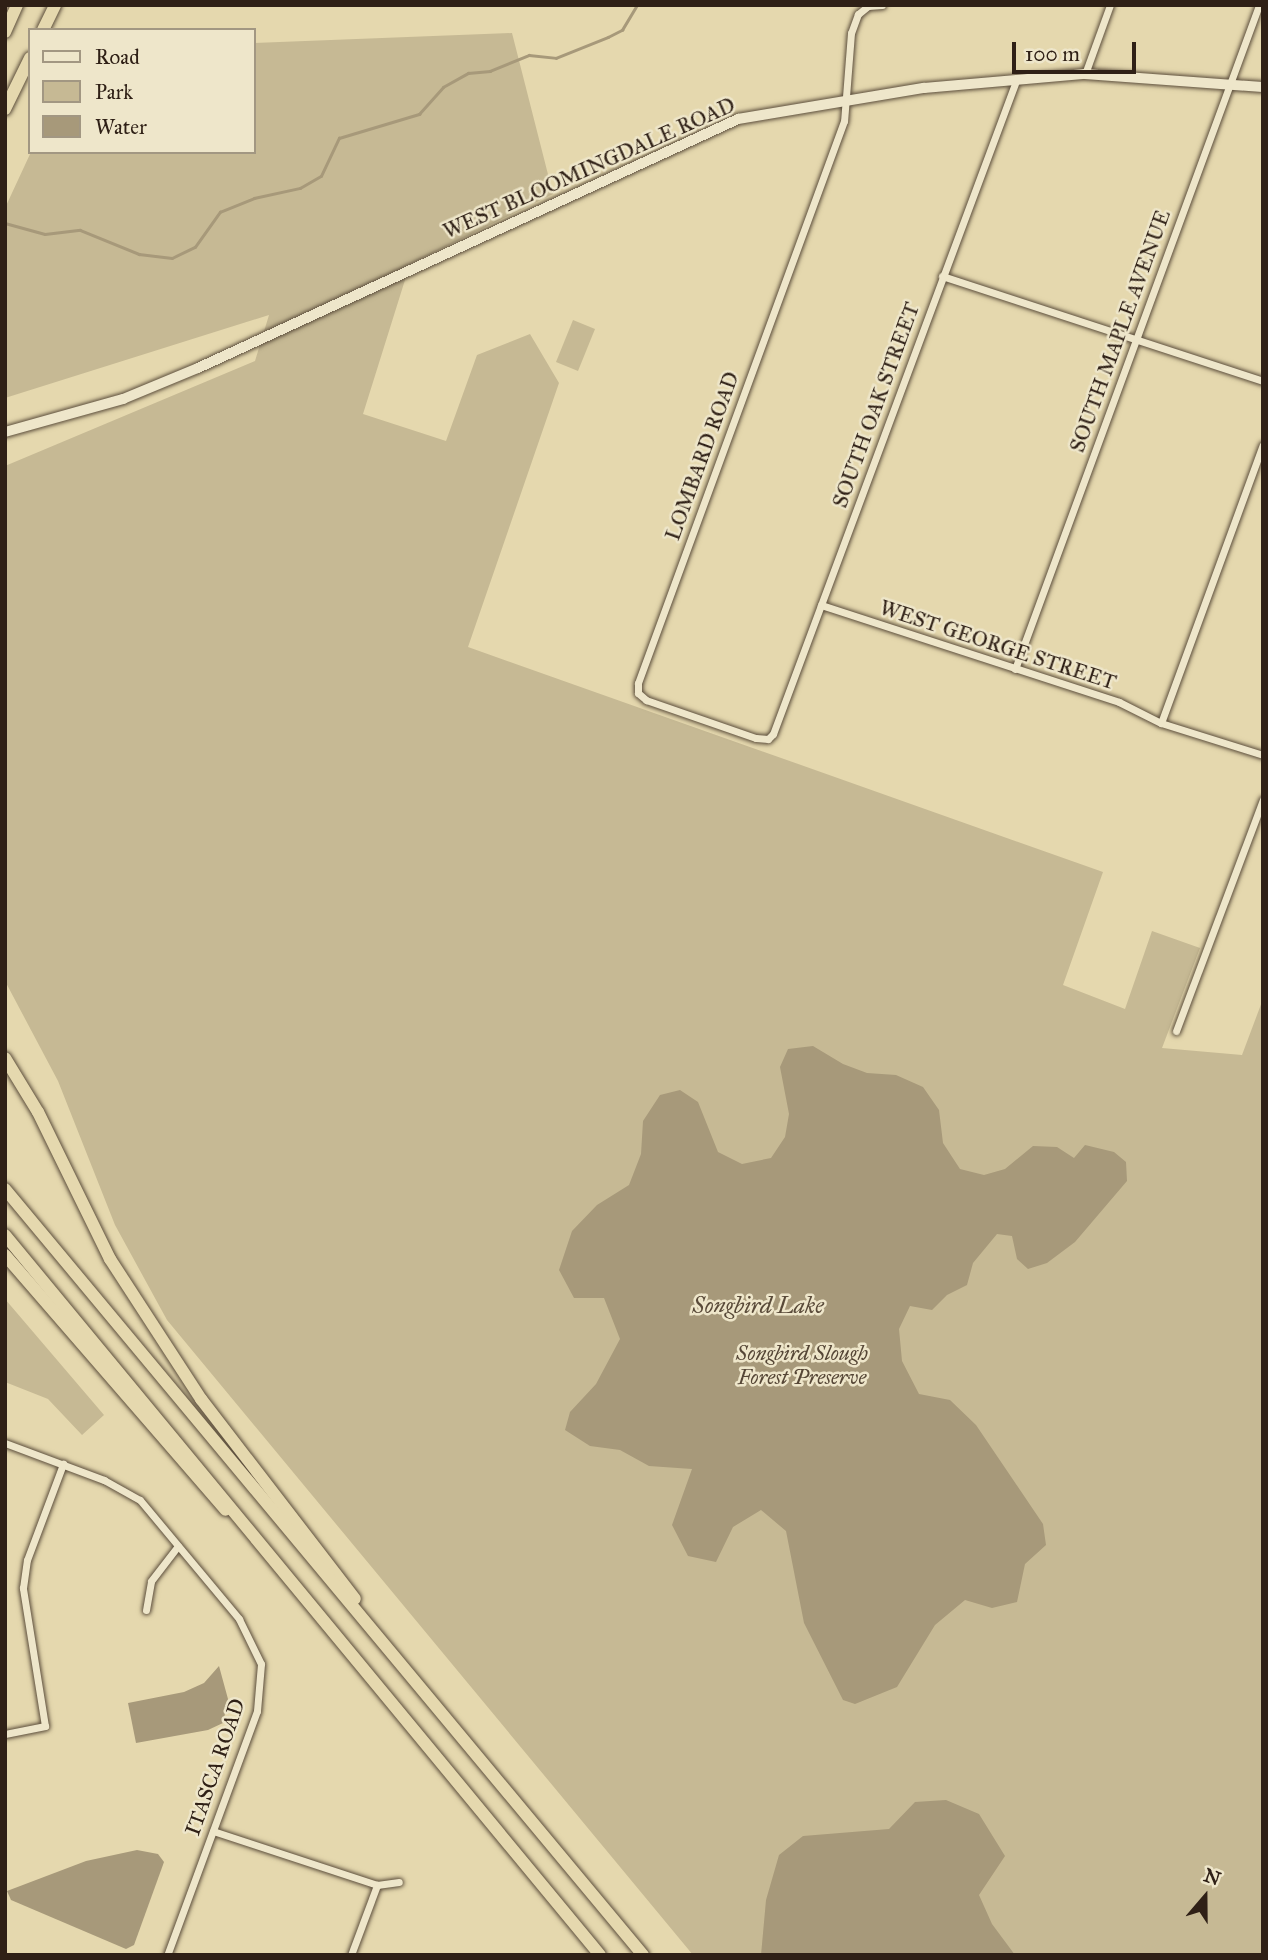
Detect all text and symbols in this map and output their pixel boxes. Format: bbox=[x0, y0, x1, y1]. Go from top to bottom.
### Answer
legend bbox=[28, 28, 256, 154]
scale bar bbox=[1016, 28, 1140, 72]
text: 100 m bbox=[1025, 41, 1080, 67]
text: Road bbox=[95, 44, 140, 70]
text: Park bbox=[95, 79, 133, 105]
street label: WEST BLOOMINGDALE ROAD bbox=[439, 92, 739, 244]
text: Water bbox=[95, 114, 147, 140]
street label: SOUTH MAPLE AVENUE bbox=[1064, 206, 1176, 456]
street label: SOUTH OAK STREET bbox=[827, 299, 925, 511]
street label: LOMBARD ROAD bbox=[660, 368, 744, 544]
street label: WEST GEORGE STREET bbox=[877, 595, 1119, 695]
water label: Songbird Lake bbox=[692, 1291, 824, 1319]
park label: Songbird Slough Forest Preserve bbox=[736, 1340, 868, 1390]
street label: ITASCA ROAD bbox=[180, 1695, 250, 1839]
north arrow bbox=[1170, 1862, 1240, 1932]
text: N bbox=[1201, 1863, 1224, 1890]

